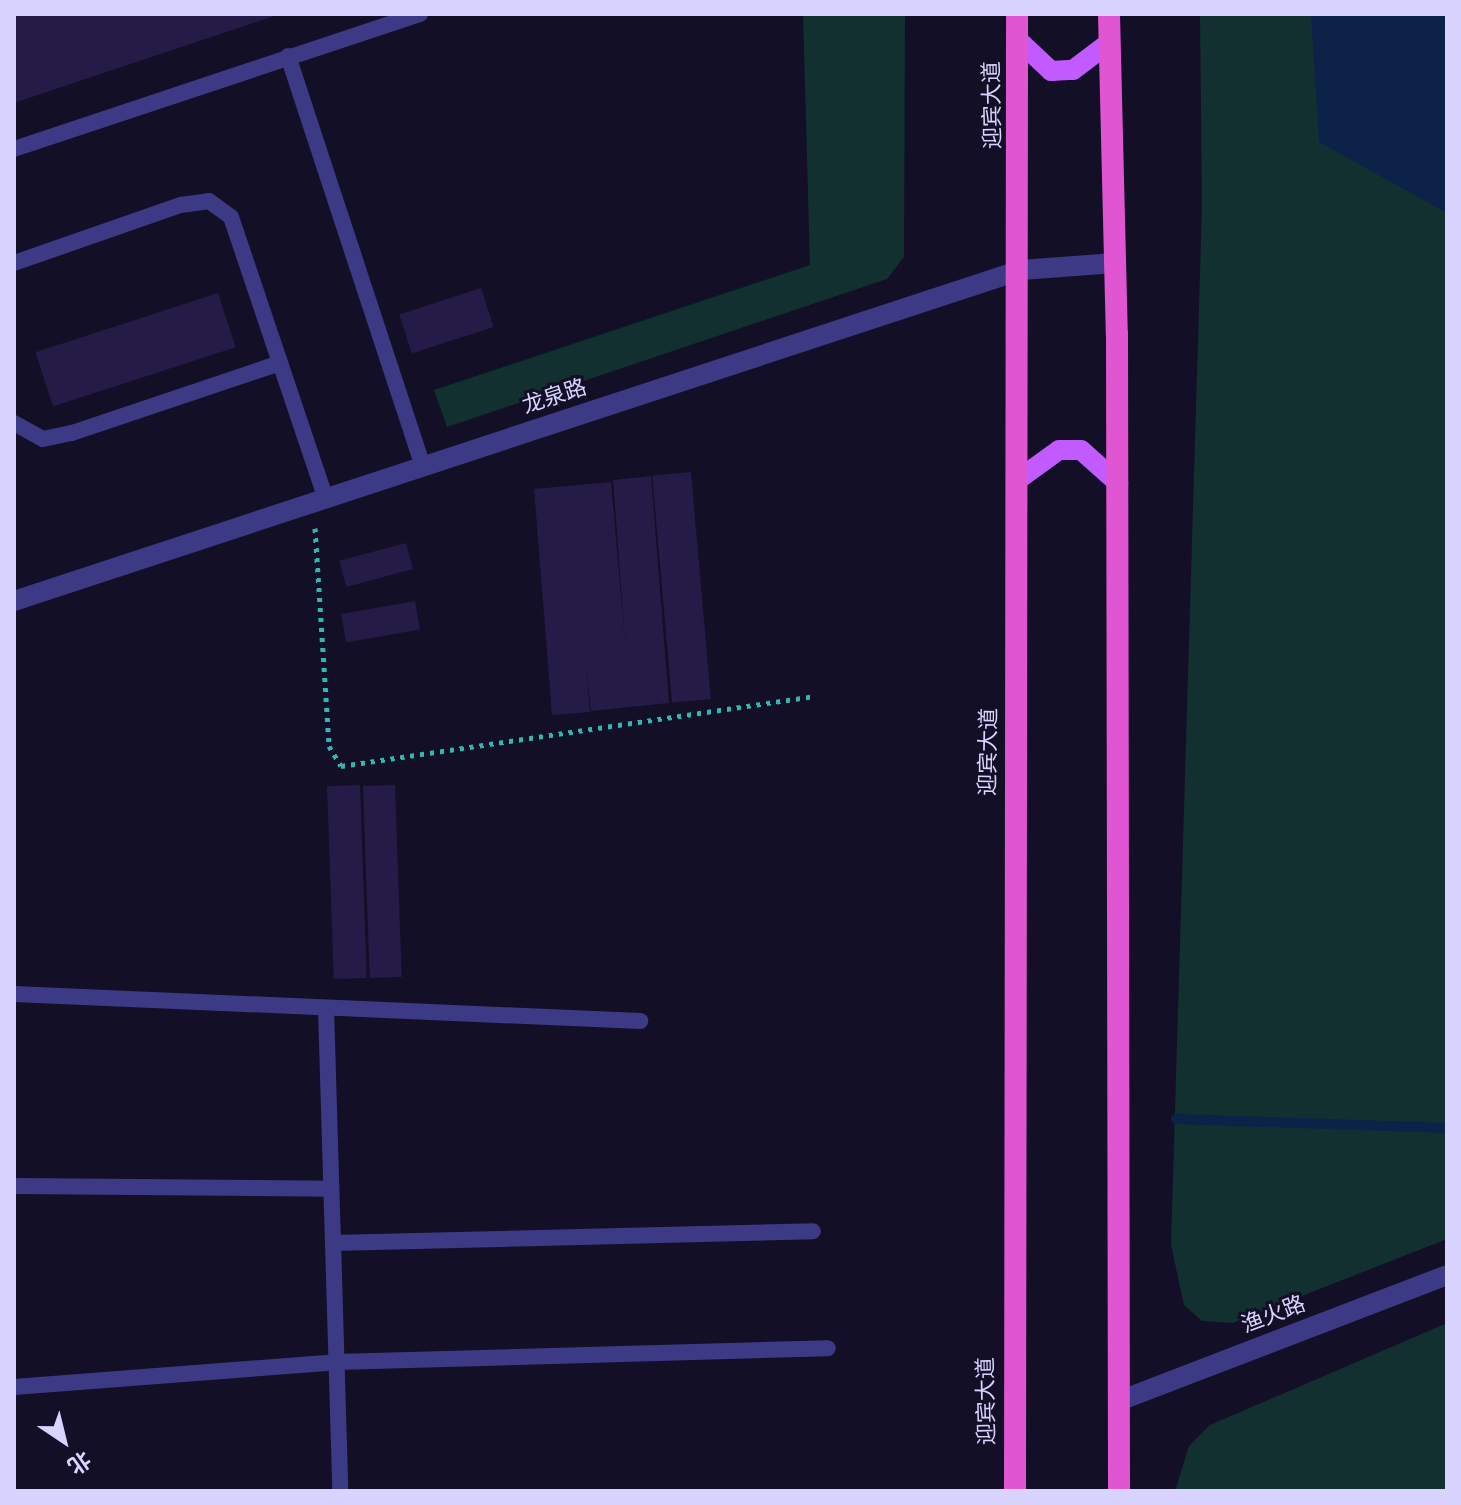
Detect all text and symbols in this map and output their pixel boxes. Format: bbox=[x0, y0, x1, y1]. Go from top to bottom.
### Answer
street label: 迎宾大道 bbox=[980, 61, 1008, 149]
street label: 龙泉路 bbox=[520, 375, 590, 421]
street label: 迎宾大道 bbox=[976, 708, 1004, 796]
street label: 渔火路 bbox=[1238, 1292, 1310, 1340]
street label: 迎宾大道 bbox=[974, 1357, 1002, 1445]
north arrow bbox=[24, 1401, 104, 1481]
text: 北 bbox=[61, 1444, 95, 1478]

